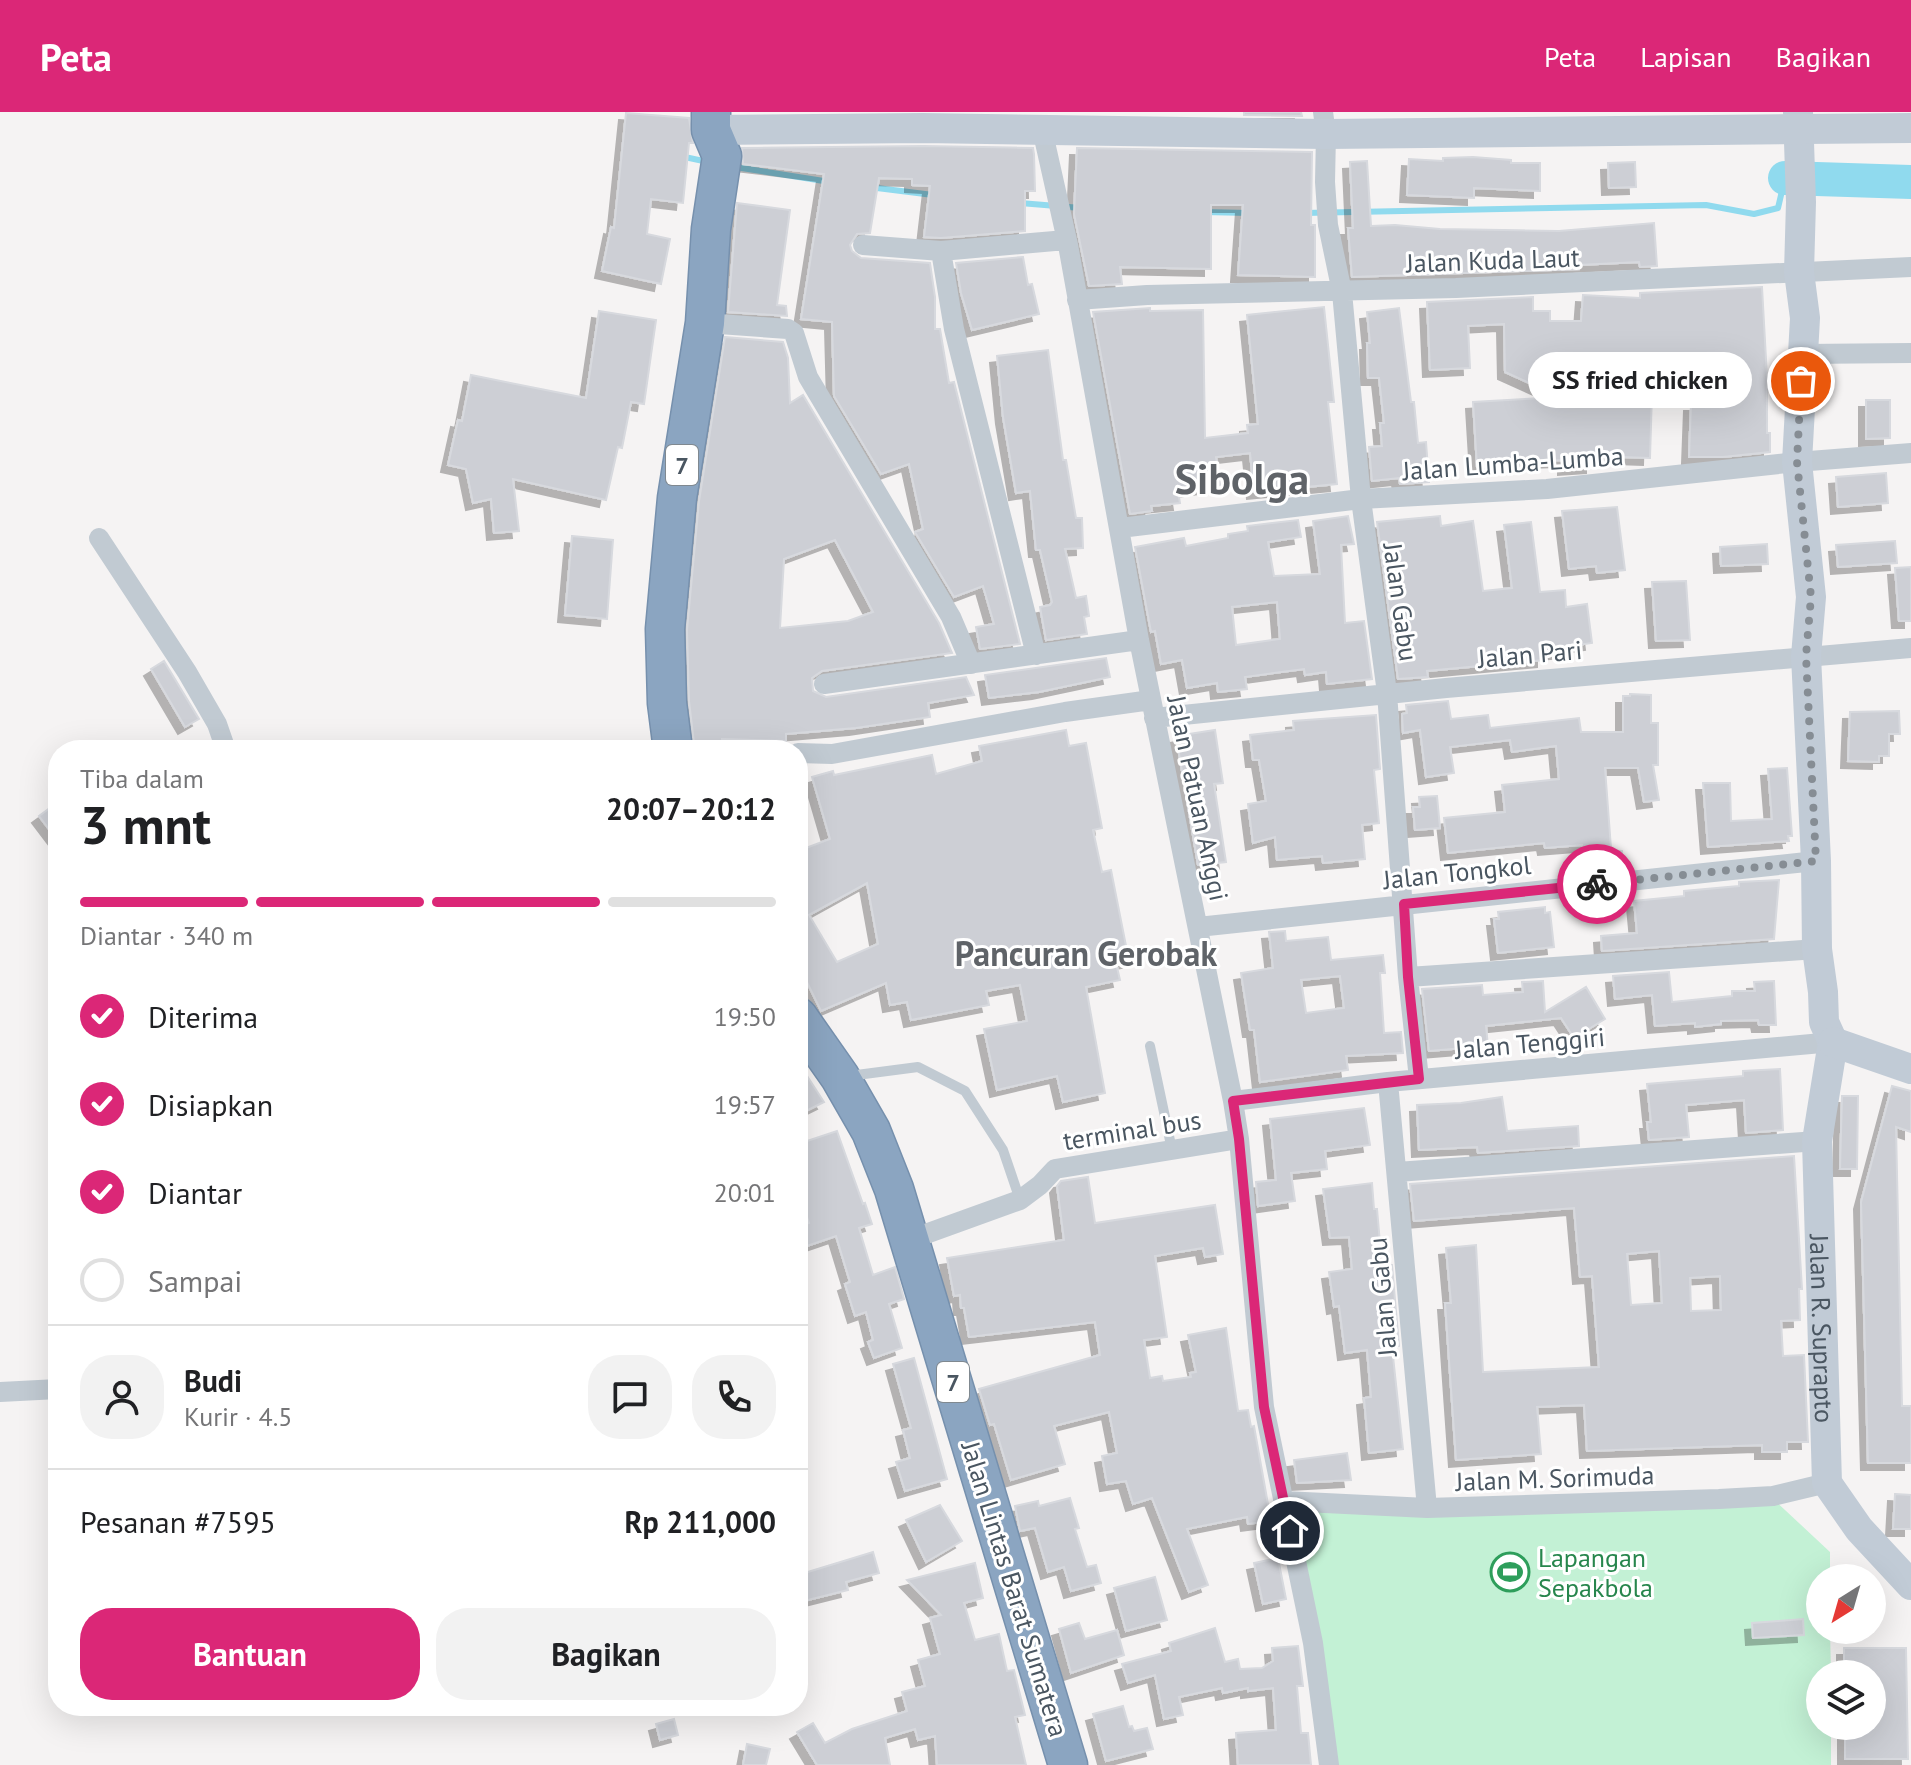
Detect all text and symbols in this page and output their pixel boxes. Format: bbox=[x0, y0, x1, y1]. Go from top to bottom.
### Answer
text: Peta bbox=[40, 32, 112, 81]
text: Peta bbox=[1544, 38, 1596, 75]
text: Lapisan bbox=[1640, 38, 1732, 75]
text: Bagikan bbox=[1776, 38, 1871, 75]
street label: Jalan Kuda Laut bbox=[1405, 240, 1581, 280]
pin bbox=[1767, 347, 1835, 415]
callout: SS fried chicken bbox=[1529, 353, 1753, 409]
icon: bag bbox=[1779, 359, 1823, 403]
text: SS fried chicken bbox=[1552, 363, 1728, 396]
street label: Jalan Lumba-Lumba bbox=[1400, 439, 1625, 487]
road number: 7 bbox=[666, 445, 698, 485]
district label: Sibolga bbox=[1175, 451, 1309, 506]
street label: Jalan Gabu bbox=[1376, 540, 1426, 663]
street label: Jalan Pari bbox=[1476, 633, 1583, 675]
street label: Jalan Patuan Anggi bbox=[1160, 691, 1236, 904]
text: Tiba dalam bbox=[80, 762, 204, 795]
text: 20:07–20:12 bbox=[606, 789, 776, 828]
text: 3 mnt bbox=[80, 791, 211, 858]
courier bbox=[1557, 844, 1637, 924]
street label: Jalan Tongkol bbox=[1381, 848, 1533, 896]
icon: bike bbox=[1575, 862, 1619, 906]
text: Diantar · 340 m bbox=[80, 919, 253, 952]
district label: Pancuran Gerobak bbox=[955, 931, 1217, 975]
icon: check bbox=[80, 994, 124, 1038]
text: Diterima bbox=[148, 997, 258, 1036]
text: 19:50 bbox=[714, 1000, 776, 1033]
street label: Jalan Tenggiri bbox=[1453, 1020, 1606, 1066]
icon: check bbox=[80, 1082, 124, 1126]
text: Disiapkan bbox=[148, 1085, 273, 1124]
text: 19:57 bbox=[714, 1088, 776, 1121]
street label: terminal bus bbox=[1061, 1103, 1203, 1157]
icon: check bbox=[80, 1170, 124, 1214]
text: Diantar bbox=[148, 1173, 242, 1212]
text: 20:01 bbox=[714, 1176, 776, 1209]
street label: Jalan R. Suprapto bbox=[1803, 1233, 1842, 1423]
street label: Jalan Gabu bbox=[1360, 1236, 1404, 1359]
text: Sampai bbox=[148, 1261, 242, 1300]
button: person bbox=[80, 1355, 164, 1439]
button: chat bbox=[588, 1355, 672, 1439]
button: phone bbox=[692, 1355, 776, 1439]
text: Budi bbox=[184, 1361, 242, 1400]
road number: 7 bbox=[937, 1362, 969, 1402]
text: Kurir · 4.5 bbox=[184, 1400, 293, 1433]
street label: Jalan Lintas Barat Sumatera bbox=[954, 1436, 1076, 1741]
street label: Jalan M. Sorimuda bbox=[1454, 1458, 1655, 1498]
pin bbox=[1256, 1497, 1324, 1565]
text: Pesanan #7595 bbox=[80, 1502, 276, 1541]
text: Rp 211,000 bbox=[625, 1502, 776, 1541]
icon: home bbox=[1268, 1509, 1312, 1553]
place label: Lapangan Sepakbola bbox=[1538, 1541, 1653, 1604]
sports icon: Lapangan Sepakbola bbox=[1489, 1551, 1531, 1593]
north arrow bbox=[1806, 1564, 1886, 1644]
map controls bbox=[1806, 1564, 1886, 1740]
button: Bantuan bbox=[80, 1608, 420, 1700]
button: Bagikan bbox=[436, 1608, 776, 1700]
button: layers bbox=[1806, 1660, 1886, 1740]

